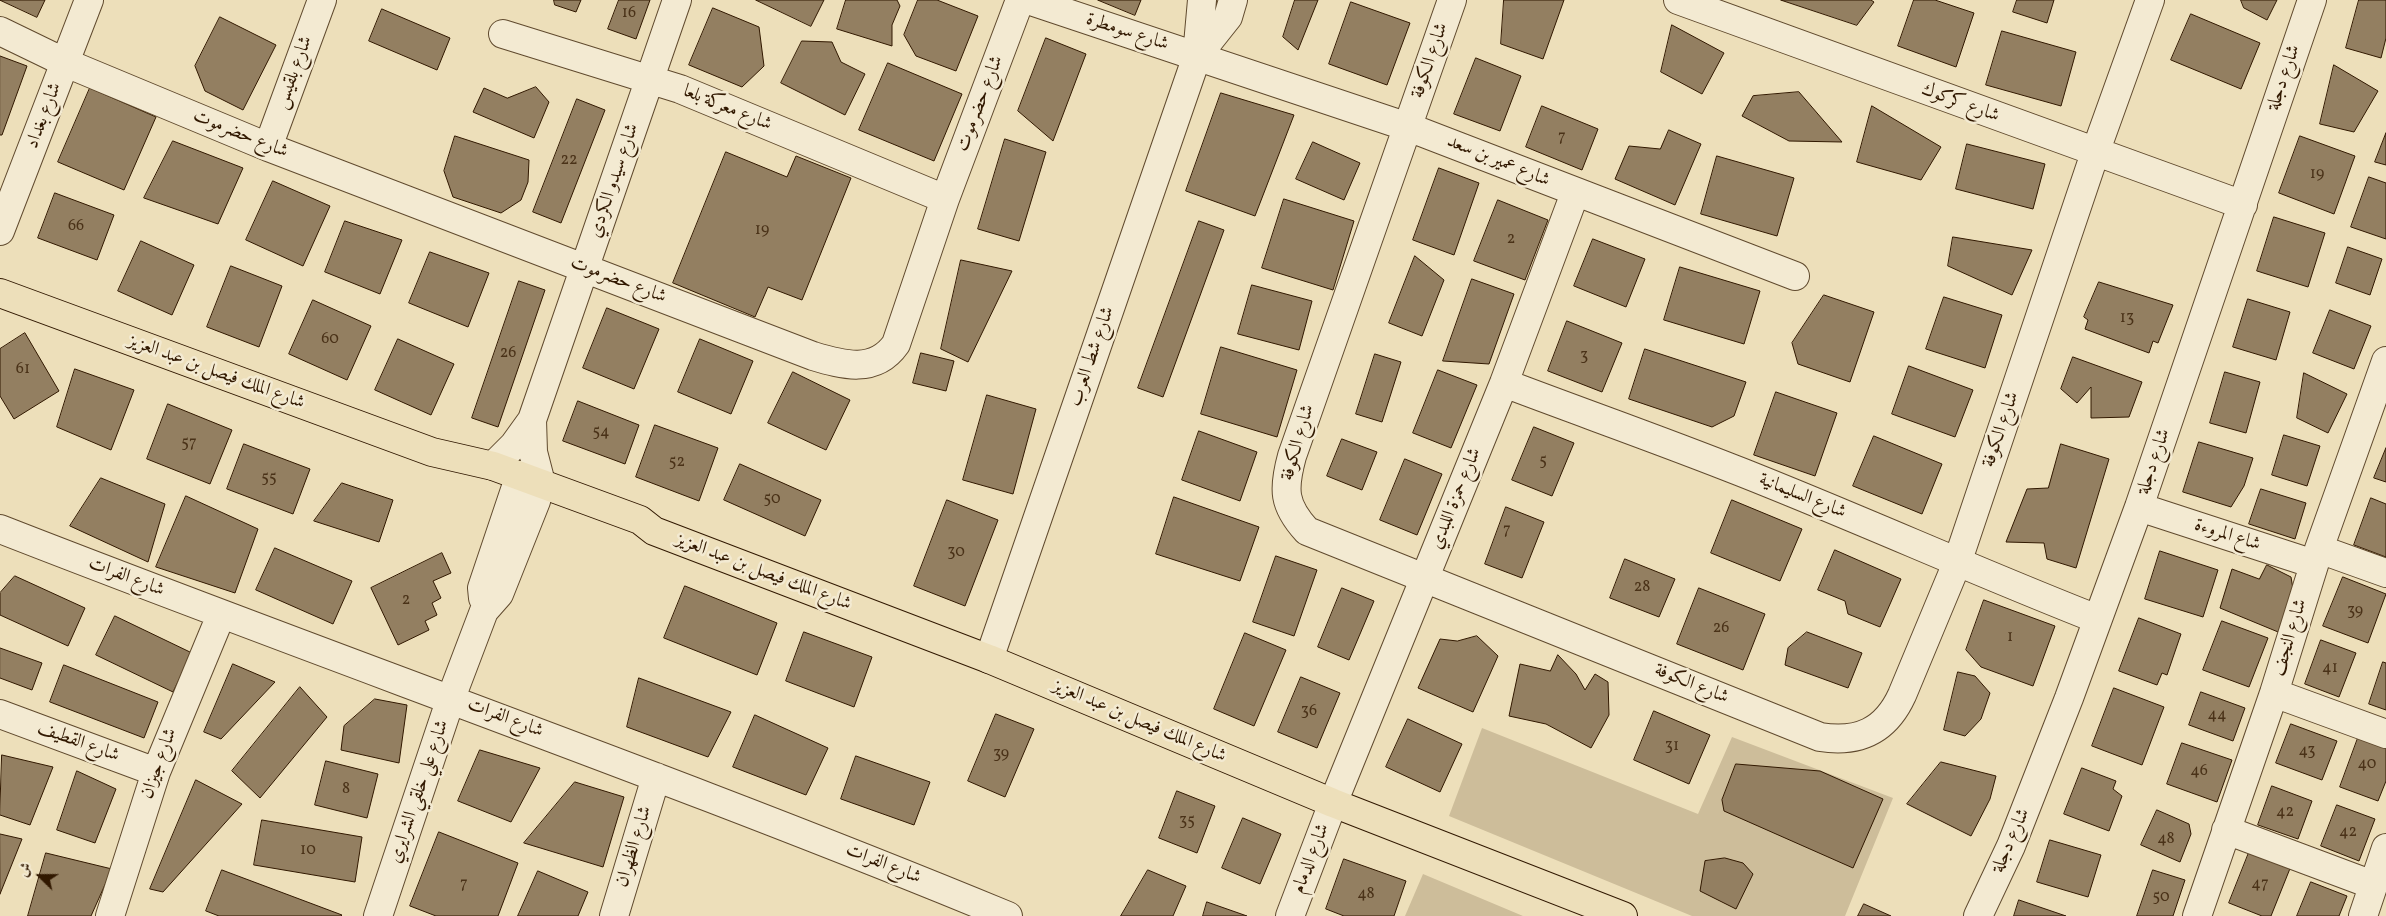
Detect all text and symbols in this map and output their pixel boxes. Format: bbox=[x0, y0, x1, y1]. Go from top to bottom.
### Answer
house number: 16 bbox=[622, 4, 636, 24]
street label: شارع سومطرة bbox=[1083, 9, 1171, 57]
street label: شارع الكوفة bbox=[1407, 20, 1455, 102]
street label: شارع بلقيس bbox=[271, 33, 319, 113]
street label: شارع دجلة bbox=[2263, 42, 2307, 114]
street label: شارع حضرموت bbox=[952, 53, 1010, 155]
street label: شارع كركوك bbox=[1918, 79, 2002, 129]
street label: شارع بغداد bbox=[22, 80, 68, 152]
street label: شارع معركة بلعا bbox=[679, 81, 775, 137]
street label: شارع حضرموت bbox=[189, 106, 291, 164]
street label: شارع سيدو الكردي bbox=[585, 121, 645, 241]
house number: 7 bbox=[1558, 128, 1566, 148]
street label: شارع عمير بن سعد bbox=[1443, 131, 1553, 193]
house number: 22 bbox=[560, 151, 578, 171]
house number: 19 bbox=[2310, 165, 2324, 185]
house number: 66 bbox=[68, 217, 84, 237]
house number: 19 bbox=[755, 221, 769, 241]
house number: 2 bbox=[1507, 230, 1515, 250]
street label: شارع حضرموت bbox=[567, 252, 669, 310]
street label: شارع شط العرب bbox=[1065, 304, 1121, 410]
house number: 13 bbox=[2120, 309, 2134, 329]
street label: شارع الملك فيصل بن عبد العزيز bbox=[124, 330, 308, 416]
house number: 60 bbox=[321, 330, 339, 350]
house number: 26 bbox=[500, 344, 516, 364]
house number: 3 bbox=[1580, 347, 1588, 367]
house number: 61 bbox=[16, 360, 30, 380]
street label: شارع الكوفة bbox=[1978, 389, 2026, 471]
street label: شارع الكوفة bbox=[1277, 402, 1321, 484]
house number: 54 bbox=[592, 423, 610, 443]
street label: شارع دجلة bbox=[2133, 426, 2177, 498]
house number: 57 bbox=[181, 434, 197, 454]
street label: شارع حمزة اللبدي bbox=[1426, 445, 1488, 553]
house number: 5 bbox=[1539, 452, 1547, 472]
house number: 52 bbox=[669, 453, 685, 473]
house number: 55 bbox=[261, 469, 277, 489]
street label: شارع السليمانية bbox=[1755, 469, 1849, 525]
house number: 50 bbox=[764, 490, 780, 510]
street label: شاع المروءة bbox=[2191, 515, 2263, 557]
house number: 7 bbox=[1503, 521, 1511, 541]
street label: شارع الملك فيصل بن عبد العزيز bbox=[672, 529, 854, 617]
house number: 30 bbox=[947, 543, 965, 563]
street label: شارع الفرات bbox=[85, 553, 167, 603]
house number: 28 bbox=[1634, 578, 1650, 598]
house number: 2 bbox=[402, 591, 410, 611]
street label: شارع النجف bbox=[2268, 597, 2314, 679]
house number: 39 bbox=[2347, 602, 2363, 622]
house number: 26 bbox=[1713, 619, 1729, 639]
house number: 1 bbox=[2007, 628, 2013, 648]
house number: 41 bbox=[2322, 659, 2338, 679]
street label: شارع الكوفة bbox=[1650, 660, 1732, 710]
street label: شارع الملك فيصل بن عبد العزيز bbox=[1049, 675, 1229, 769]
street label: شارع الفرات bbox=[464, 694, 546, 744]
house number: 36 bbox=[1301, 702, 1317, 722]
house number: 44 bbox=[2207, 706, 2227, 726]
street label: شارع القطيف bbox=[34, 718, 122, 768]
street label: شارع علي خلقي الشرايري bbox=[385, 718, 455, 866]
street label: شارع جيزان bbox=[137, 725, 183, 803]
house number: 31 bbox=[1665, 737, 1679, 757]
house number: 43 bbox=[2298, 742, 2316, 762]
house number: 39 bbox=[993, 745, 1009, 765]
house number: 40 bbox=[2358, 755, 2376, 775]
house number: 46 bbox=[2190, 762, 2208, 782]
house number: 8 bbox=[342, 780, 350, 800]
house number: 42 bbox=[2276, 803, 2294, 823]
street label: شارع الظهران bbox=[612, 804, 658, 890]
street label: شارع دجلة bbox=[1988, 805, 2036, 877]
house number: 35 bbox=[1179, 812, 1195, 832]
street label: شارع الدمام bbox=[1288, 821, 1336, 897]
house number: 42 bbox=[2339, 823, 2357, 843]
house number: 48 bbox=[2157, 830, 2175, 850]
street label: شارع الفرات bbox=[842, 840, 924, 890]
house number: 10 bbox=[300, 841, 316, 861]
north arrow bbox=[15, 851, 65, 901]
text: ش bbox=[14, 860, 37, 880]
house number: 7 bbox=[460, 875, 468, 895]
house number: 47 bbox=[2251, 875, 2269, 895]
house number: 48 bbox=[1357, 885, 1375, 905]
house number: 50 bbox=[2153, 888, 2169, 908]

